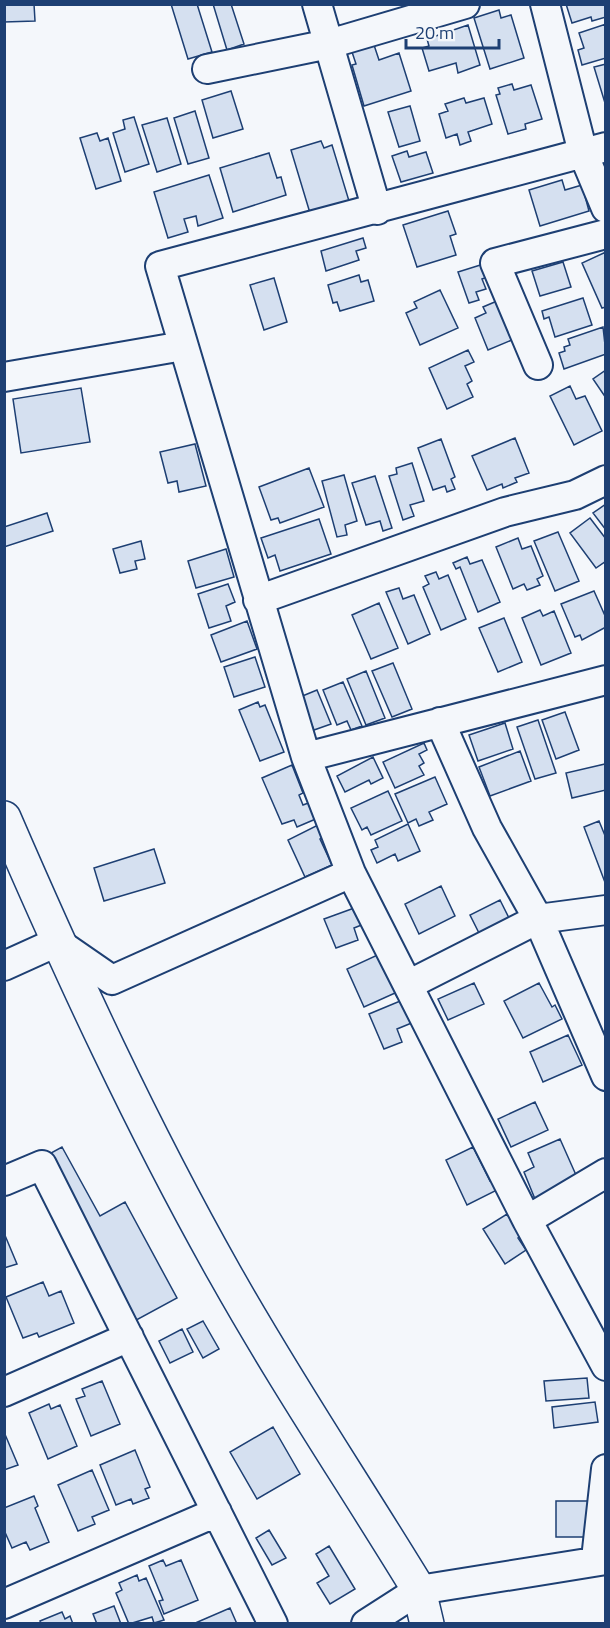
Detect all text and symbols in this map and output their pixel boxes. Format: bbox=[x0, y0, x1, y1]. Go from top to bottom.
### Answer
scale bar bbox=[406, 12, 499, 50]
text: 20 m bbox=[415, 19, 454, 46]

